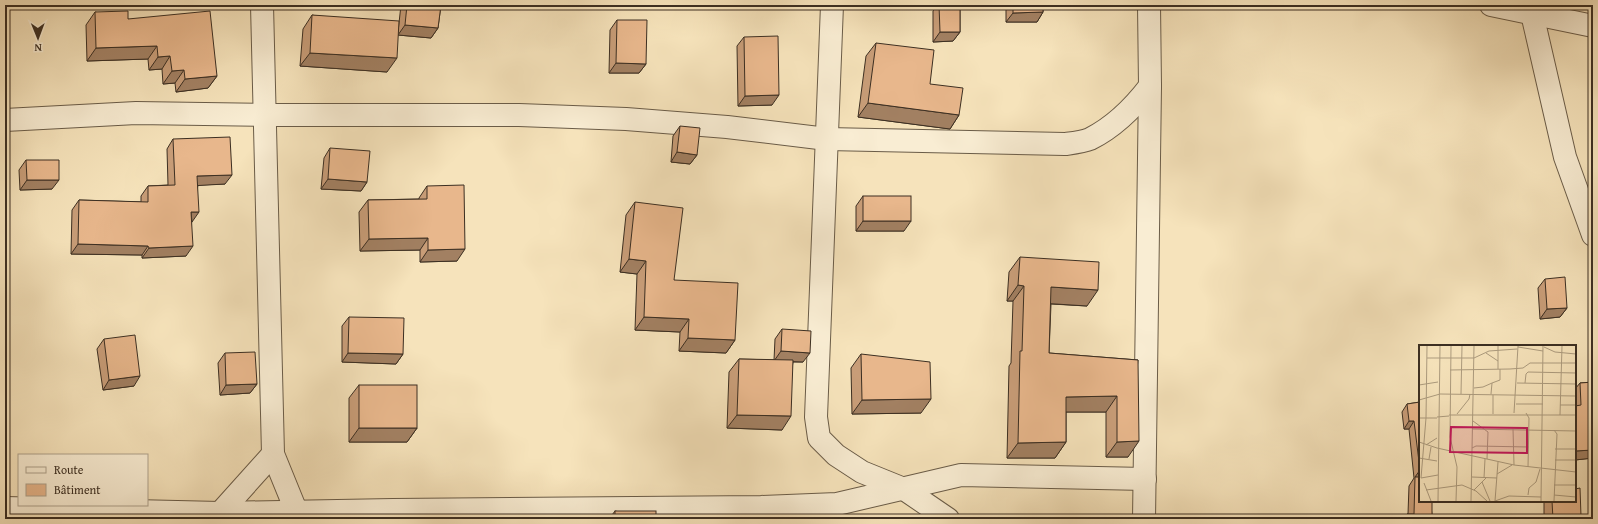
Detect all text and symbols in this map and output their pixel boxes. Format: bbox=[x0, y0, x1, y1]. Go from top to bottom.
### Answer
north arrow bbox=[18, 18, 58, 58]
text: N bbox=[34, 40, 42, 56]
inset map bbox=[1419, 345, 1576, 502]
legend bbox=[18, 454, 148, 506]
text: Route bbox=[54, 461, 84, 478]
text: Bâtiment bbox=[54, 481, 101, 498]

